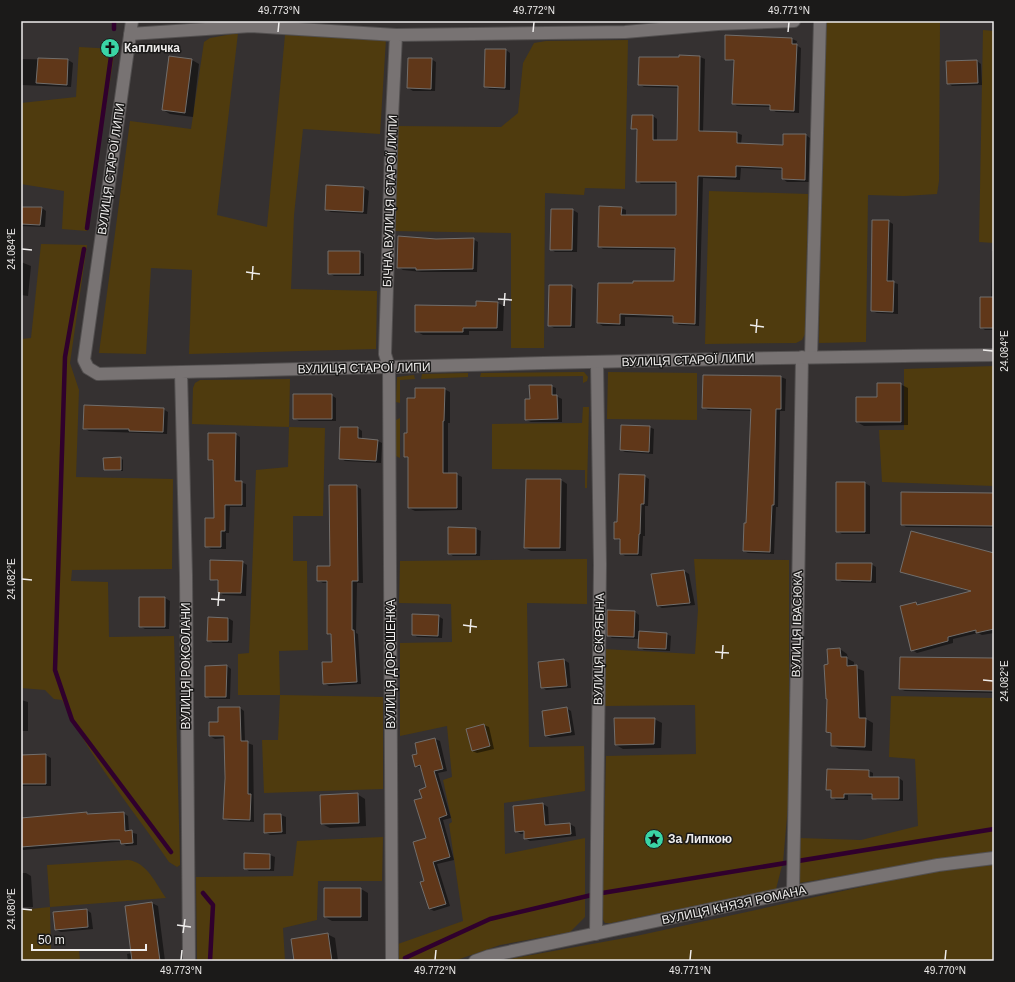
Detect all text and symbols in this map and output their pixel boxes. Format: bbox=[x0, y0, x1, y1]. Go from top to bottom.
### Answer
text: 49.773°N bbox=[258, 5, 300, 16]
text: 49.772°N bbox=[513, 5, 555, 16]
text: 49.771°N bbox=[768, 5, 810, 16]
church icon: Капличка bbox=[99, 37, 121, 59]
place label: Капличка bbox=[124, 41, 180, 55]
street label: ВУЛИЦЯ СТАРОЇ ЛИПИ bbox=[95, 102, 127, 236]
street label: БІЧНА ВУЛИЦЯ СТАРОЇ ЛИПИ bbox=[380, 115, 400, 287]
text: 24.084°E bbox=[6, 228, 17, 270]
text: 24.084°E bbox=[999, 330, 1010, 372]
street label: ВУЛИЦЯ СТАРОЇ ЛИПИ bbox=[621, 351, 755, 369]
street label: ВУЛИЦЯ СТАРОЇ ЛИПИ bbox=[297, 360, 431, 376]
text: 24.082°E bbox=[6, 558, 17, 600]
street label: ВУЛИЦЯ ІВАСЮКА bbox=[789, 571, 805, 677]
street label: ВУЛИЦЯ СКРЯБІНА bbox=[591, 593, 607, 705]
street label: ВУЛИЦЯ ДОРОШЕНКА bbox=[384, 599, 398, 729]
street label: ВУЛИЦЯ РОКСОЛАНИ bbox=[179, 603, 193, 729]
text: 24.082°E bbox=[999, 660, 1010, 702]
place icon: За Липкою bbox=[643, 828, 665, 850]
place label: За Липкою bbox=[668, 832, 732, 846]
street label: ВУЛИЦЯ КНЯЗЯ РОМАНА bbox=[660, 883, 808, 927]
text: 24.080°E bbox=[6, 888, 17, 930]
scale bar bbox=[32, 926, 146, 952]
text: 50 m bbox=[38, 933, 65, 947]
text: 49.773°N bbox=[160, 965, 202, 976]
text: 49.772°N bbox=[414, 965, 456, 976]
text: 49.771°N bbox=[669, 965, 711, 976]
text: 49.770°N bbox=[924, 965, 966, 976]

